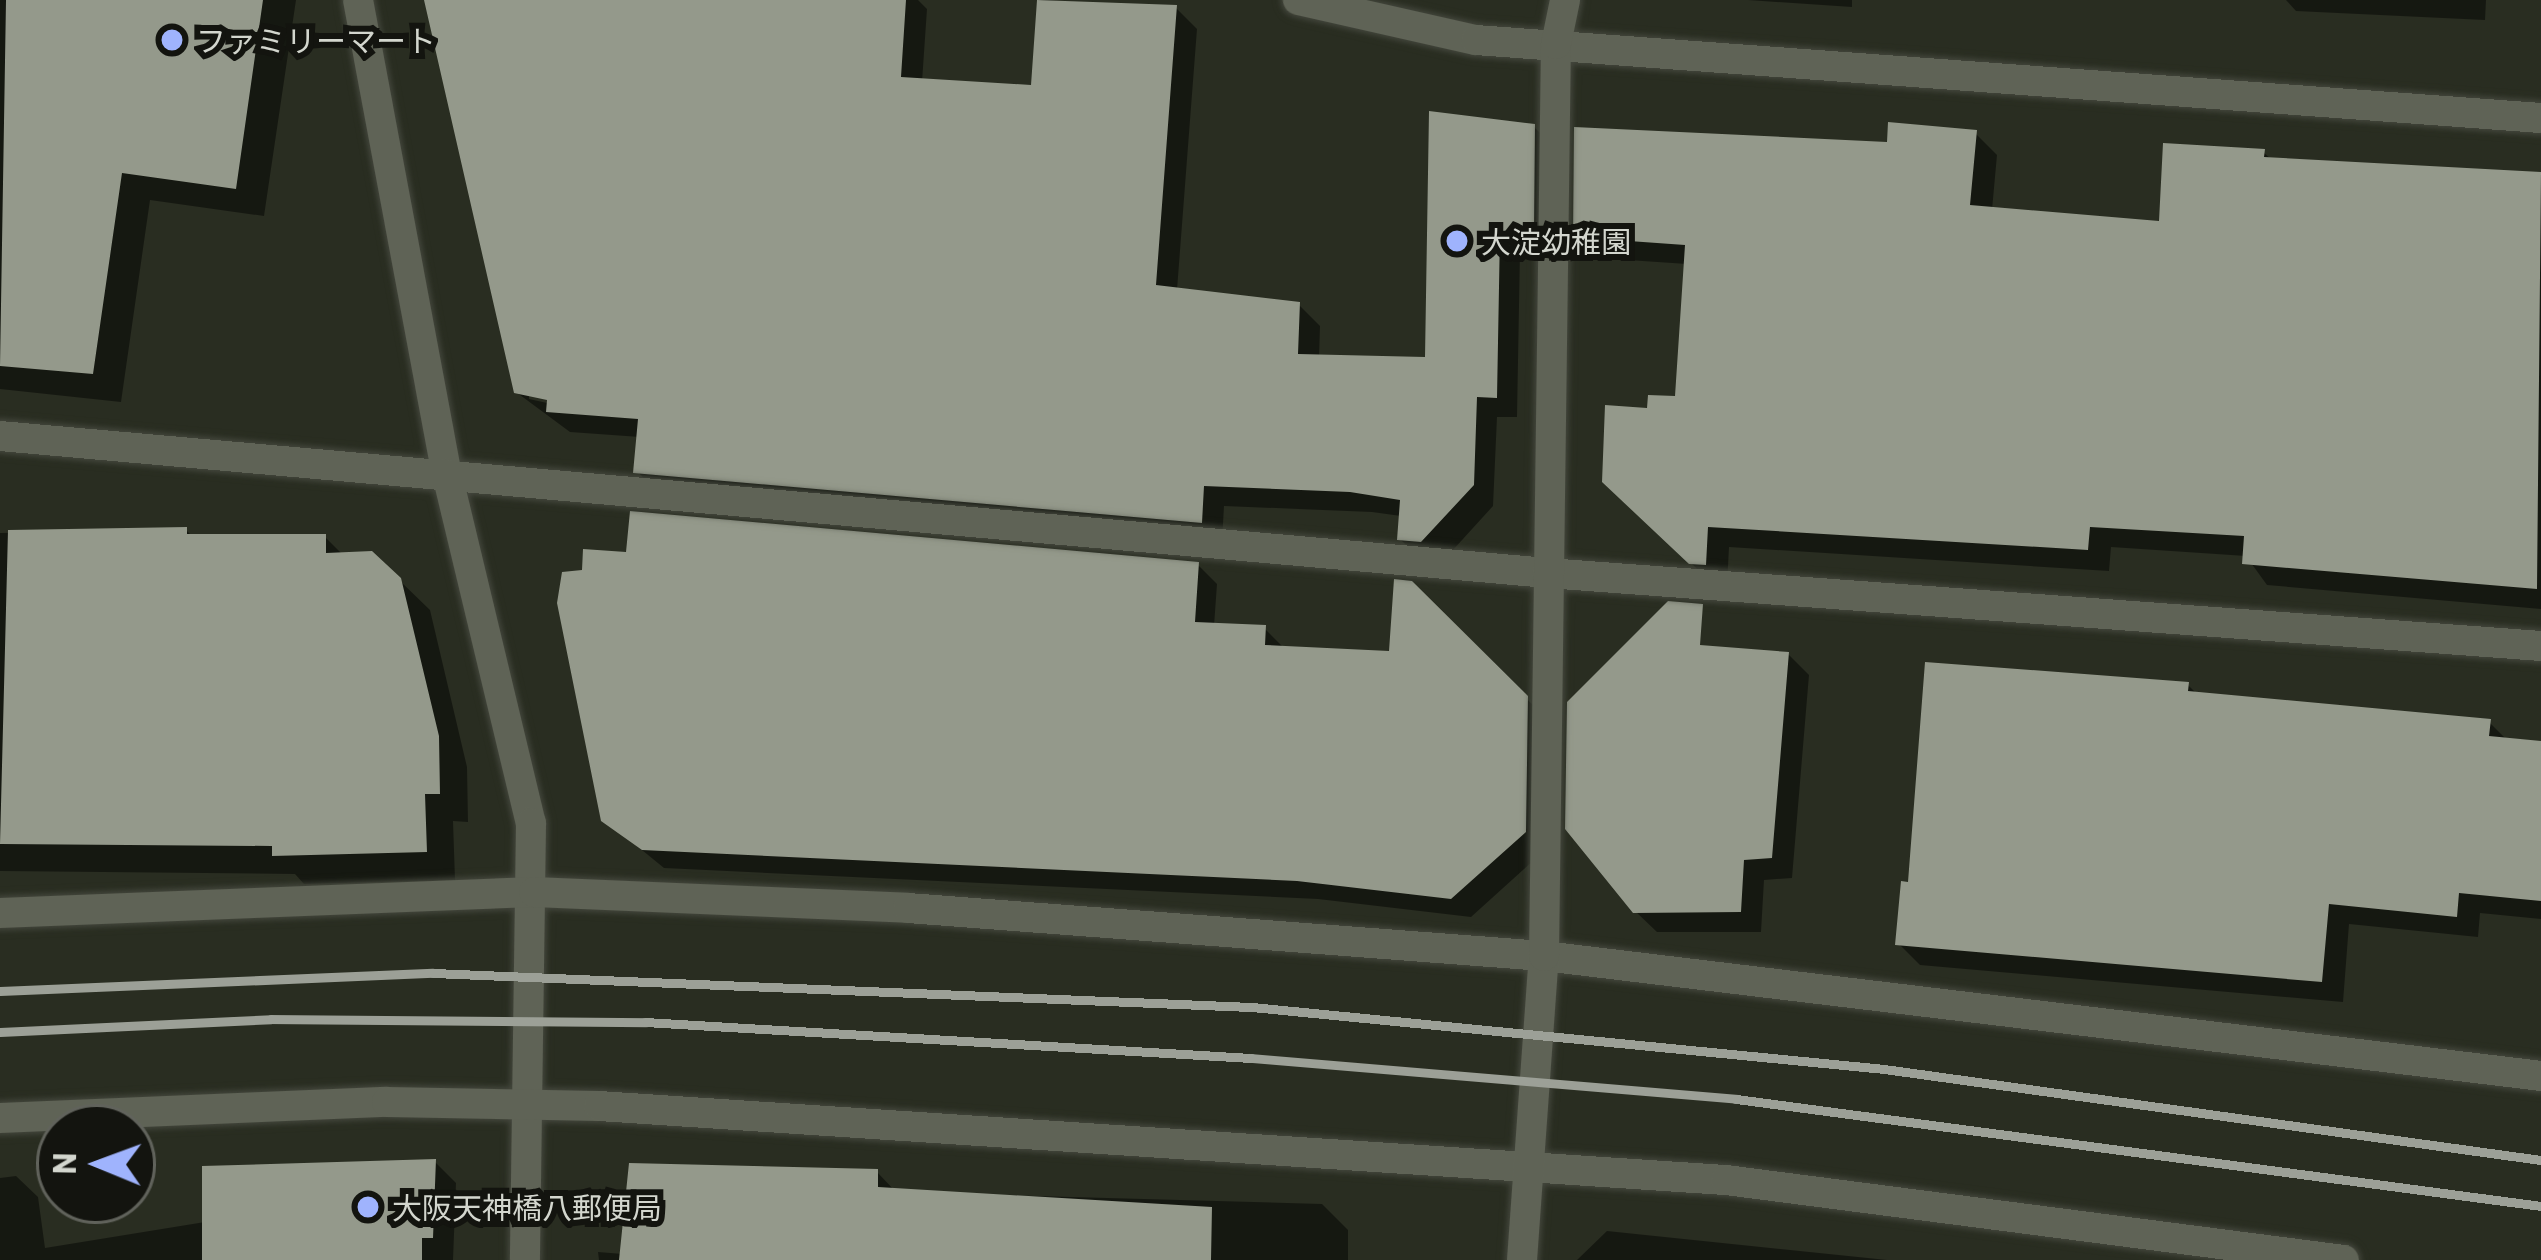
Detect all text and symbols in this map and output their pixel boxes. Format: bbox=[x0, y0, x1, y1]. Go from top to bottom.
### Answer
place label: ファミリーマート bbox=[196, 22, 436, 58]
marker: ファミリーマート bbox=[159, 27, 185, 53]
place label: 大淀幼稚園 bbox=[1481, 223, 1631, 259]
marker: 大淀幼稚園 bbox=[1444, 228, 1470, 254]
north arrow bbox=[36, 1104, 156, 1224]
text: N bbox=[43, 1152, 83, 1175]
place label: 大阪天神橋八郵便局 bbox=[392, 1189, 662, 1225]
marker: 大阪天神橋八郵便局 bbox=[355, 1194, 381, 1220]

